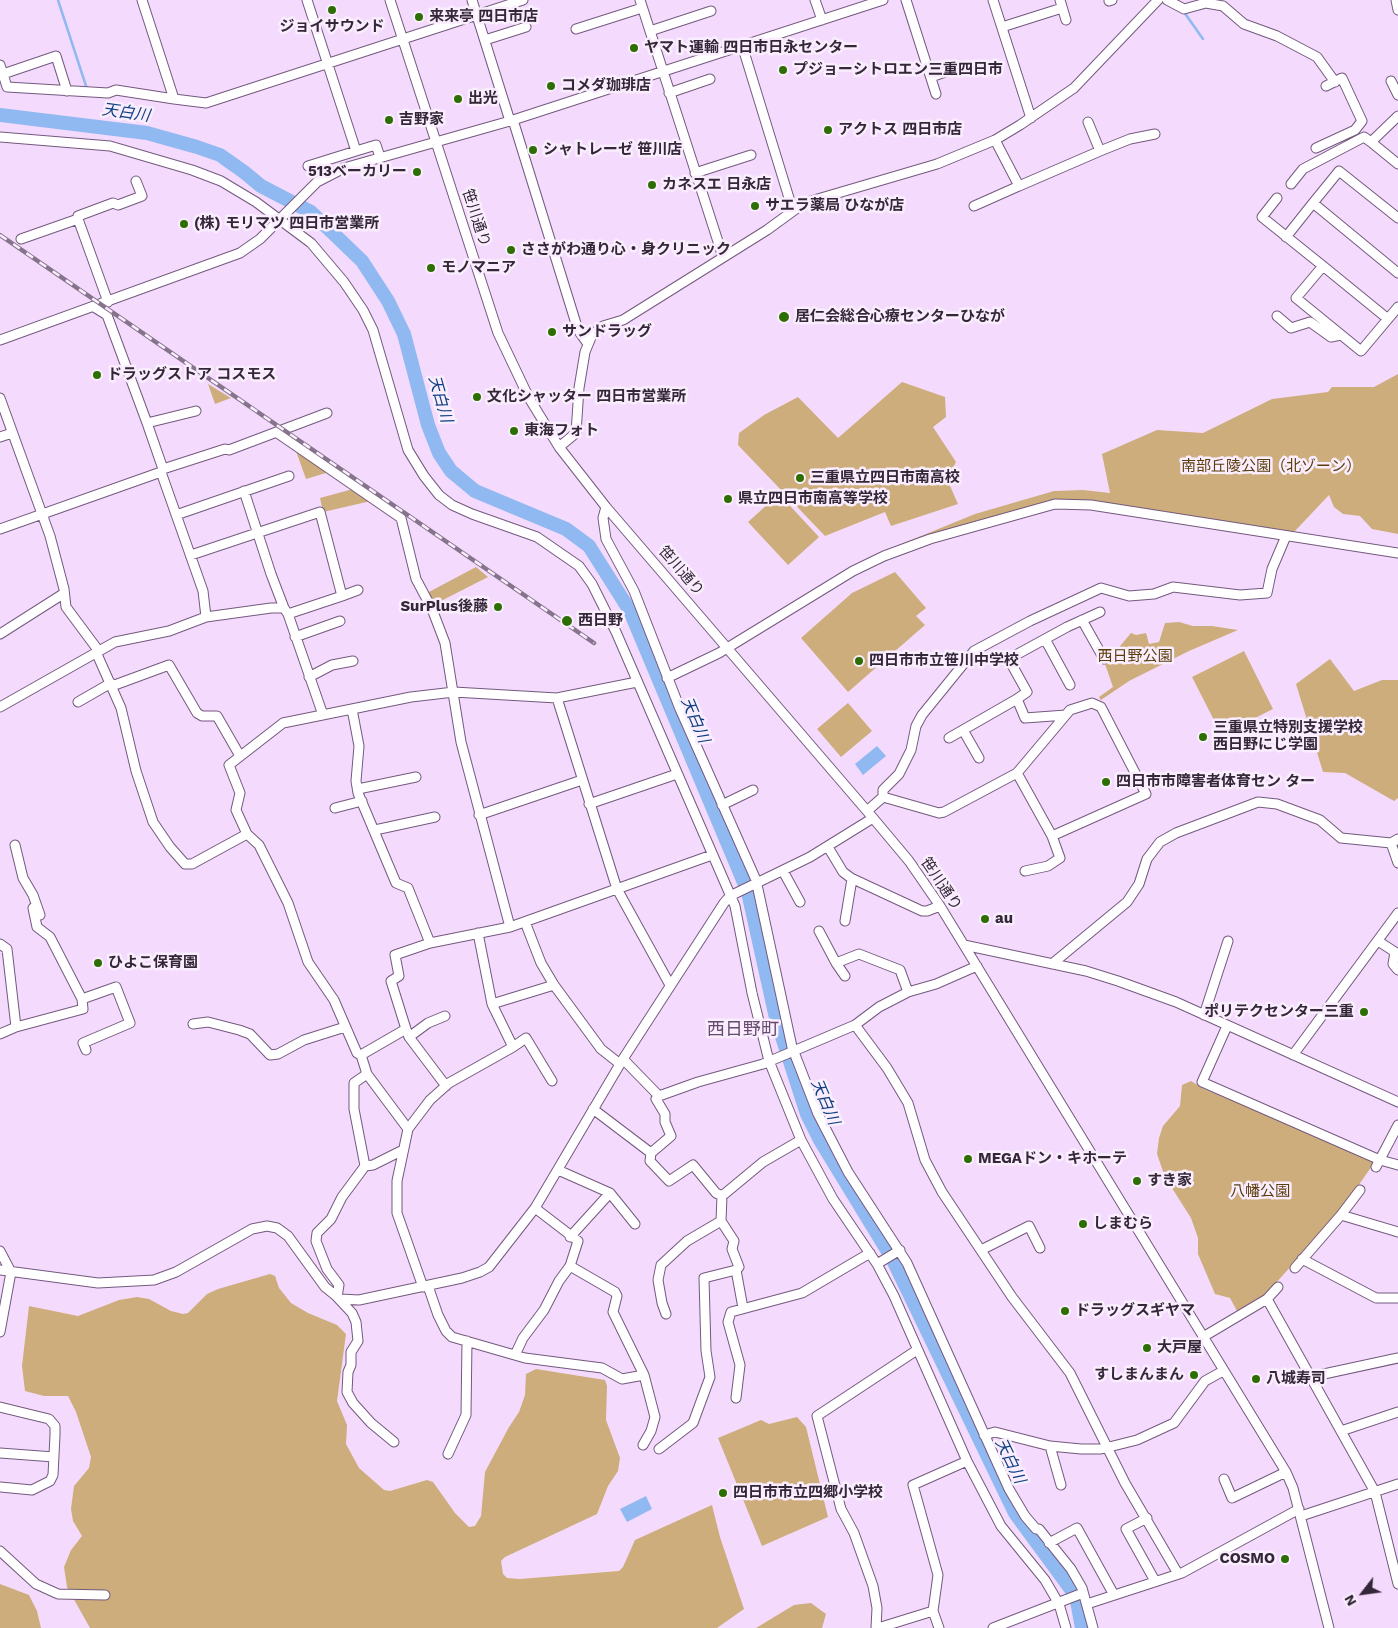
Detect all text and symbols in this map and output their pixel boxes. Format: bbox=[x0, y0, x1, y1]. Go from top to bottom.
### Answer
marker: ジョイサウンド bbox=[326, 4, 338, 16]
place label: 来来亭 四日市店 bbox=[429, 8, 538, 26]
marker: 来来亭 四日市店 bbox=[413, 11, 425, 23]
place label: ジョイサウンド bbox=[280, 18, 384, 36]
place label: ヤマト運輸 四日市日永センター bbox=[644, 39, 858, 57]
marker: ヤマト運輸 四日市日永センター bbox=[628, 42, 640, 54]
place label: プジョーシトロエン三重四日市 bbox=[793, 61, 1003, 79]
marker: プジョーシトロエン三重四日市 bbox=[777, 64, 789, 76]
place label: コメダ珈琲店 bbox=[561, 77, 651, 95]
marker: コメダ珈琲店 bbox=[545, 80, 557, 92]
place label: 出光 bbox=[468, 90, 498, 108]
marker: 出光 bbox=[452, 93, 464, 105]
water label: 天白川 bbox=[101, 100, 151, 126]
place label: 吉野家 bbox=[399, 111, 444, 129]
marker: 吉野家 bbox=[383, 114, 395, 126]
place label: アクトス 四日市店 bbox=[838, 121, 962, 139]
marker: アクトス 四日市店 bbox=[822, 124, 834, 136]
place label: シャトレーゼ 笹川店 bbox=[543, 141, 682, 159]
marker: シャトレーゼ 笹川店 bbox=[527, 144, 539, 156]
place label: 513ベーカリー bbox=[308, 163, 407, 181]
marker: 513ベーカリー bbox=[411, 166, 423, 178]
place label: カネスエ 日永店 bbox=[662, 176, 771, 194]
marker: カネスエ 日永店 bbox=[646, 179, 658, 191]
street label: 笹川通り bbox=[458, 187, 494, 249]
place label: サエラ薬局 ひなが店 bbox=[765, 197, 904, 215]
marker: サエラ薬局 ひなが店 bbox=[749, 200, 761, 212]
place label: (株) モリマツ 四日市営業所 bbox=[194, 215, 379, 233]
marker: (株) モリマツ 四日市営業所 bbox=[178, 218, 190, 230]
place label: ささがわ通り心・身クリニック bbox=[521, 241, 731, 259]
marker: ささがわ通り心・身クリニック bbox=[505, 244, 517, 256]
place label: モノマニア bbox=[441, 259, 516, 277]
marker: モノマニア bbox=[425, 262, 437, 274]
place label: 居仁会総合心療センターひなが bbox=[795, 308, 1005, 326]
marker: 居仁会総合心療センターひなが bbox=[777, 310, 791, 324]
place label: サンドラッグ bbox=[562, 323, 652, 341]
marker: サンドラッグ bbox=[546, 326, 558, 338]
place label: ドラッグストア コスモス bbox=[107, 366, 276, 384]
marker: ドラッグストア コスモス bbox=[91, 369, 103, 381]
water label: 天白川 bbox=[424, 373, 456, 425]
place label: 文化シャッター 四日市営業所 bbox=[487, 388, 686, 406]
marker: 文化シャッター 四日市営業所 bbox=[471, 391, 483, 403]
place label: 東海フォト bbox=[524, 422, 599, 440]
marker: 東海フォト bbox=[508, 425, 520, 437]
park label: 南部丘陵公園（北ゾーン） bbox=[1181, 458, 1361, 476]
place label: 三重県立四日市南高校 bbox=[810, 469, 960, 487]
marker: 三重県立四日市南高校 bbox=[794, 472, 806, 484]
place label: 県立四日市南高等学校 bbox=[738, 490, 888, 508]
marker: 県立四日市南高等学校 bbox=[722, 493, 734, 505]
street label: 笹川通り bbox=[655, 542, 707, 600]
place label: SurPlus後藤 bbox=[400, 598, 488, 616]
marker: SurPlus後藤 bbox=[492, 601, 504, 613]
place label: 西日野 bbox=[578, 612, 623, 630]
marker: 西日野 bbox=[560, 614, 574, 628]
park label: 西日野公園 bbox=[1098, 648, 1172, 666]
place label: 四日市市立笹川中学校 bbox=[869, 652, 1019, 670]
marker: 四日市市立笹川中学校 bbox=[853, 655, 865, 667]
water label: 天白川 bbox=[677, 694, 713, 746]
place label: 三重県立特別支援学校 西日野にじ学園 bbox=[1213, 719, 1363, 754]
marker: 三重県立特別支援学校 西日野にじ学園 bbox=[1197, 731, 1209, 743]
place label: 四日市市障害者体育セン ター bbox=[1116, 773, 1315, 791]
marker: 四日市市障害者体育セン ター bbox=[1100, 776, 1112, 788]
street label: 笹川通り bbox=[917, 854, 965, 914]
place label: au bbox=[995, 910, 1013, 928]
marker: au bbox=[979, 913, 991, 925]
place label: ひよこ保育園 bbox=[108, 954, 198, 972]
marker: ひよこ保育園 bbox=[92, 957, 104, 969]
place label: ポリテクセンター三重 bbox=[1204, 1003, 1354, 1021]
marker: ポリテクセンター三重 bbox=[1358, 1006, 1370, 1018]
district label: 西日野町 bbox=[707, 1019, 779, 1041]
water label: 天白川 bbox=[807, 1076, 843, 1128]
place label: MEGAドン・キホーテ bbox=[978, 1150, 1127, 1168]
marker: MEGAドン・キホーテ bbox=[962, 1153, 974, 1165]
place label: すき家 bbox=[1147, 1172, 1192, 1190]
marker: すき家 bbox=[1131, 1175, 1143, 1187]
park label: 八幡公園 bbox=[1230, 1183, 1290, 1201]
place label: しまむら bbox=[1093, 1215, 1153, 1233]
marker: しまむら bbox=[1077, 1218, 1089, 1230]
place label: ドラッグスギヤマ bbox=[1075, 1302, 1195, 1320]
marker: ドラッグスギヤマ bbox=[1059, 1305, 1071, 1317]
place label: 大戸屋 bbox=[1157, 1339, 1202, 1357]
marker: 大戸屋 bbox=[1141, 1342, 1153, 1354]
place label: すしまんまん bbox=[1094, 1366, 1184, 1384]
marker: すしまんまん bbox=[1188, 1369, 1200, 1381]
place label: 八城寿司 bbox=[1266, 1370, 1326, 1388]
marker: 八城寿司 bbox=[1250, 1373, 1262, 1385]
water label: 天白川 bbox=[991, 1435, 1029, 1487]
place label: 四日市市立四郷小学校 bbox=[733, 1484, 883, 1502]
marker: 四日市市立四郷小学校 bbox=[717, 1487, 729, 1499]
place label: COSMO bbox=[1219, 1550, 1275, 1568]
marker: COSMO bbox=[1279, 1553, 1291, 1565]
north arrow bbox=[1338, 1568, 1388, 1618]
text: N bbox=[1340, 1592, 1360, 1609]

